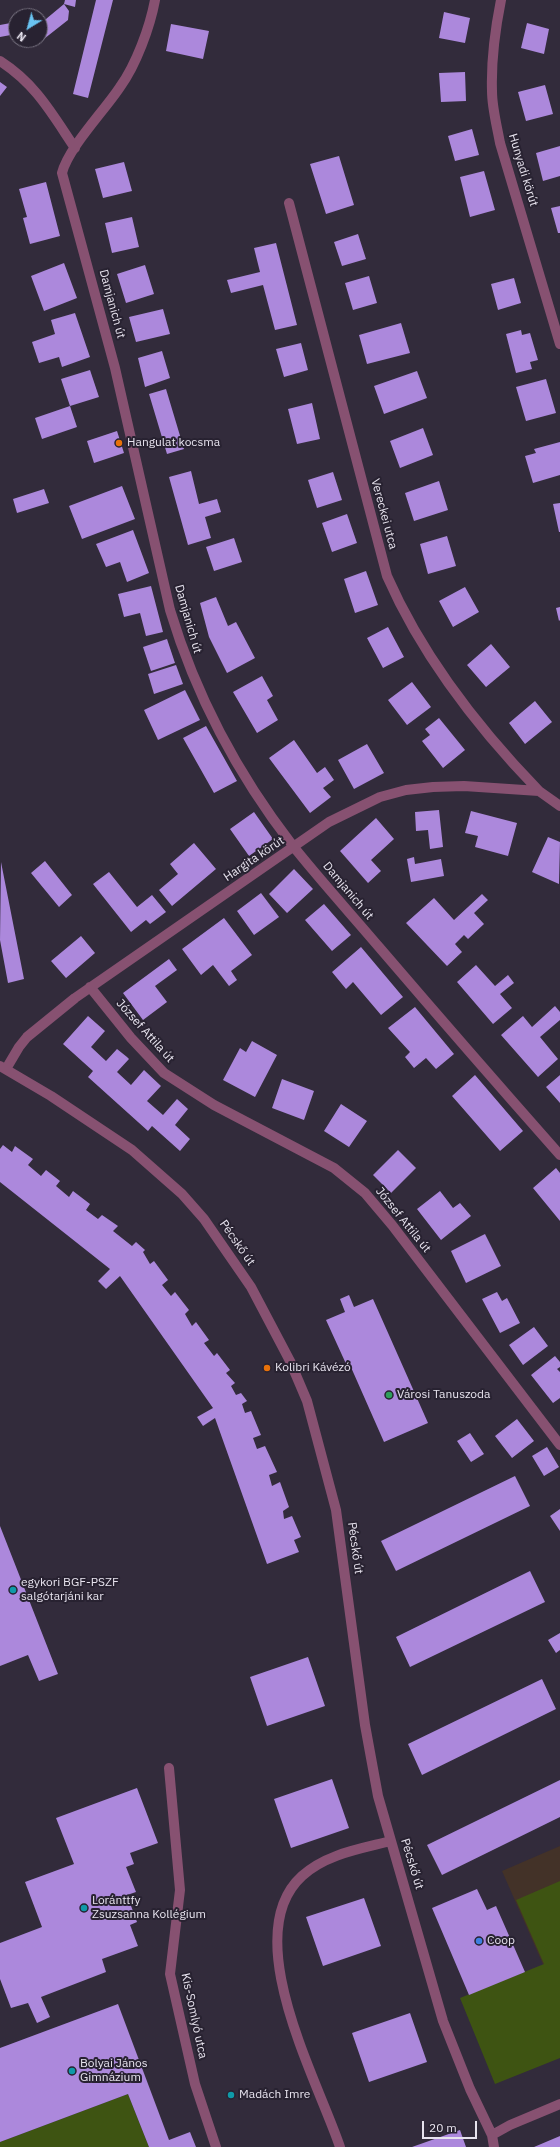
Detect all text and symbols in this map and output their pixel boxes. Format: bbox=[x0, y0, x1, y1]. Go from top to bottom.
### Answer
north arrow bbox=[8, 8, 48, 48]
text: N bbox=[14, 29, 29, 45]
street label: Hunyadi körút bbox=[505, 132, 541, 208]
street label: Damjanich út bbox=[96, 268, 128, 340]
place label: Hangulat kocsma bbox=[127, 436, 220, 450]
marker: Hangulat kocsma bbox=[114, 438, 124, 448]
street label: Vereckei utca bbox=[368, 477, 400, 551]
street label: Damjanich út bbox=[171, 583, 205, 655]
street label: Hargita körút bbox=[221, 833, 287, 885]
street label: Damjanich út bbox=[320, 859, 376, 923]
street label: József Attila út bbox=[113, 996, 177, 1066]
street label: József Attila út bbox=[372, 1184, 434, 1256]
street label: Pécskő út bbox=[216, 1217, 258, 1269]
place label: Kolibri Kávézó bbox=[275, 1361, 351, 1375]
marker: Kolibri Kávézó bbox=[262, 1363, 272, 1373]
place label: Városi Tanuszoda bbox=[397, 1388, 490, 1402]
marker: Városi Tanuszoda bbox=[384, 1390, 394, 1400]
street label: Pécskő út bbox=[344, 1521, 366, 1575]
place label: egykori BGF-PSZF salgótarjáni kar bbox=[21, 1576, 119, 1604]
marker: egykori BGF-PSZF salgótarjáni kar bbox=[8, 1585, 18, 1595]
street label: Pécskő út bbox=[397, 1837, 427, 1891]
place label: Loránttfy Zsuzsanna Kollégium bbox=[92, 1894, 206, 1922]
marker: Loránttfy Zsuzsanna Kollégium bbox=[79, 1903, 89, 1913]
place label: Coop bbox=[487, 1934, 515, 1948]
marker: Coop bbox=[474, 1936, 484, 1946]
street label: Kis-Somlyó utca bbox=[178, 1972, 210, 2060]
place label: Bolyai János Gimnázium bbox=[80, 2057, 148, 2085]
marker: Bolyai János Gimnázium bbox=[67, 2066, 77, 2076]
place label: Madách Imre bbox=[239, 2088, 310, 2102]
marker: Madách Imre bbox=[226, 2090, 236, 2100]
scale bar bbox=[424, 2113, 479, 2139]
text: 20 m bbox=[429, 2120, 457, 2135]

